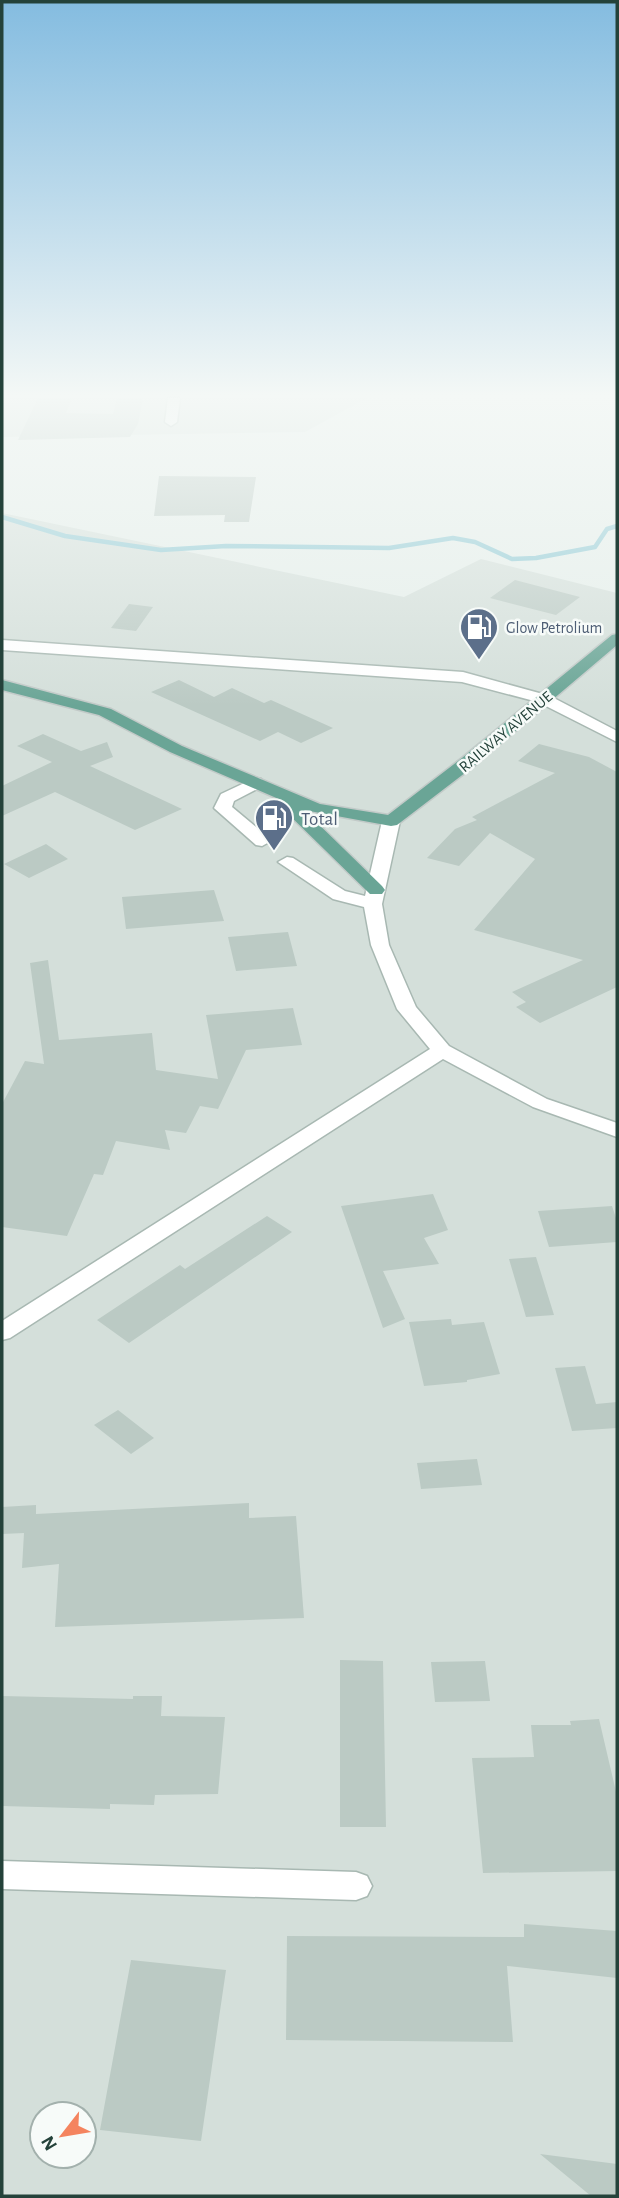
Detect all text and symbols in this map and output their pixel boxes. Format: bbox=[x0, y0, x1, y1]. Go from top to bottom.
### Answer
fuel station icon: Glow Petrolium bbox=[458, 606, 500, 661]
place label: Glow Petrolium bbox=[506, 620, 602, 636]
street label: RAILWAY AVENUE bbox=[456, 688, 555, 775]
fuel station icon: Total bbox=[253, 797, 295, 852]
place label: Total bbox=[301, 810, 338, 829]
north arrow bbox=[28, 2100, 98, 2170]
text: N bbox=[38, 2132, 61, 2154]

